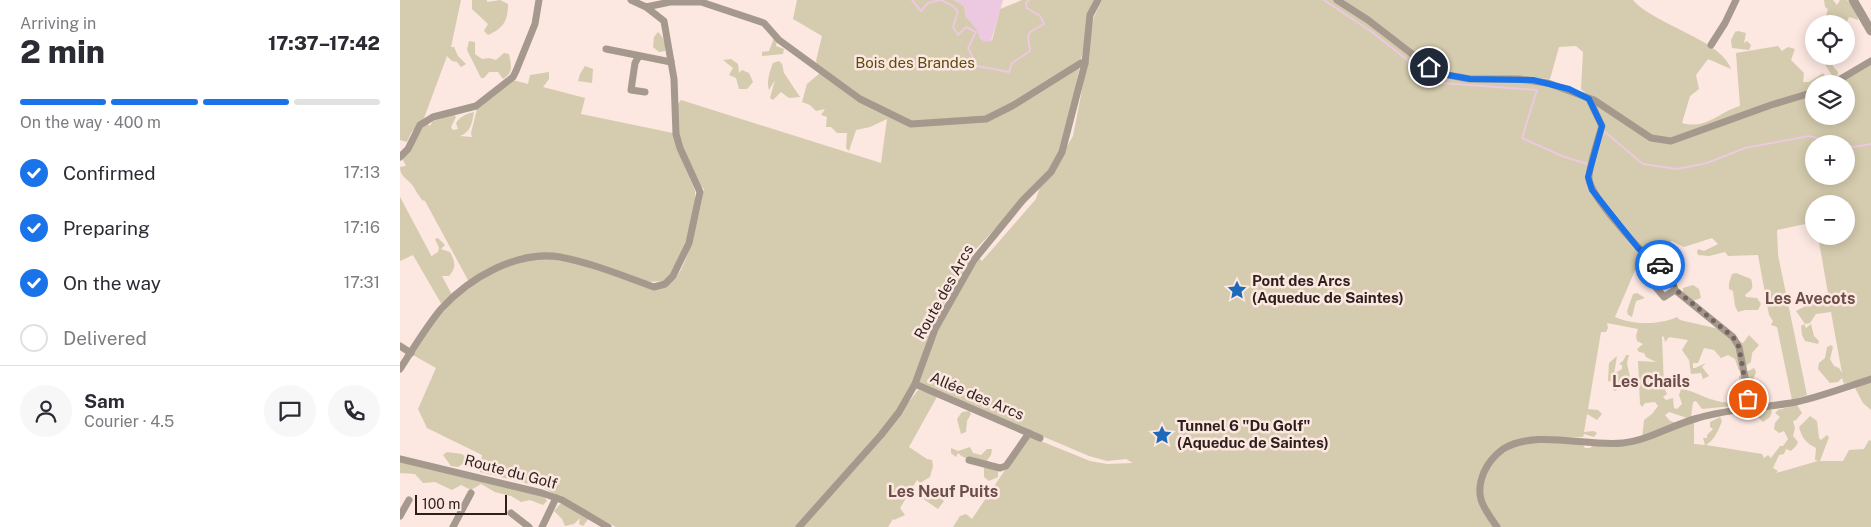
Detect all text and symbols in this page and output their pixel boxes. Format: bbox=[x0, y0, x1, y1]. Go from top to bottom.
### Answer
text: Arriving in bbox=[20, 14, 96, 33]
map controls bbox=[1805, 15, 1855, 245]
button: locate bbox=[1805, 15, 1855, 65]
text: 17:37–17:42 bbox=[268, 32, 380, 54]
text: 2 min bbox=[20, 33, 105, 70]
pin bbox=[1408, 46, 1450, 88]
icon: home bbox=[1415, 53, 1443, 81]
park label: Bois des Brandes bbox=[855, 54, 975, 71]
button: layers bbox=[1805, 75, 1855, 125]
text: On the way · 400 m bbox=[20, 113, 161, 132]
button: + bbox=[1805, 135, 1855, 185]
icon: check bbox=[20, 159, 48, 187]
text: Confirmed bbox=[63, 162, 156, 184]
text: 17:13 bbox=[344, 163, 380, 182]
button: − bbox=[1805, 195, 1855, 245]
icon: check bbox=[20, 214, 48, 242]
text: Preparing bbox=[63, 217, 150, 239]
text: 17:16 bbox=[344, 218, 380, 237]
courier bbox=[1635, 240, 1685, 290]
street label: Route des Arcs bbox=[911, 242, 977, 342]
icon: car bbox=[1646, 251, 1674, 279]
icon: check bbox=[20, 269, 48, 297]
text: On the way bbox=[63, 272, 161, 294]
place label: Pont des Arcs (Aqueduc de Saintes) bbox=[1252, 272, 1404, 306]
text: 17:31 bbox=[344, 273, 380, 292]
place icon: Pont des Arcs (Aqueduc de Saintes) bbox=[1226, 279, 1248, 301]
district label: Les Avecots bbox=[1765, 289, 1855, 308]
text: Delivered bbox=[63, 327, 147, 349]
street label: Allée des Arcs bbox=[928, 368, 1027, 423]
district label: Les Chails bbox=[1612, 372, 1690, 391]
pin bbox=[1727, 378, 1769, 420]
button: person bbox=[20, 385, 72, 437]
button: chat bbox=[264, 385, 316, 437]
button: phone bbox=[328, 385, 380, 437]
icon: bag bbox=[1734, 385, 1762, 413]
text: Sam bbox=[84, 390, 125, 412]
text: Courier · 4.5 bbox=[84, 412, 174, 431]
place label: Tunnel 6 "Du Golf" (Aqueduc de Saintes) bbox=[1177, 417, 1329, 451]
place icon: Tunnel 6 "Du Golf" (Aqueduc de Saintes) bbox=[1151, 424, 1173, 446]
street label: Route du Golf bbox=[463, 451, 559, 492]
district label: Les Neuf Puits bbox=[888, 482, 998, 501]
scale bar bbox=[415, 492, 508, 515]
text: 100 m bbox=[422, 496, 460, 512]

